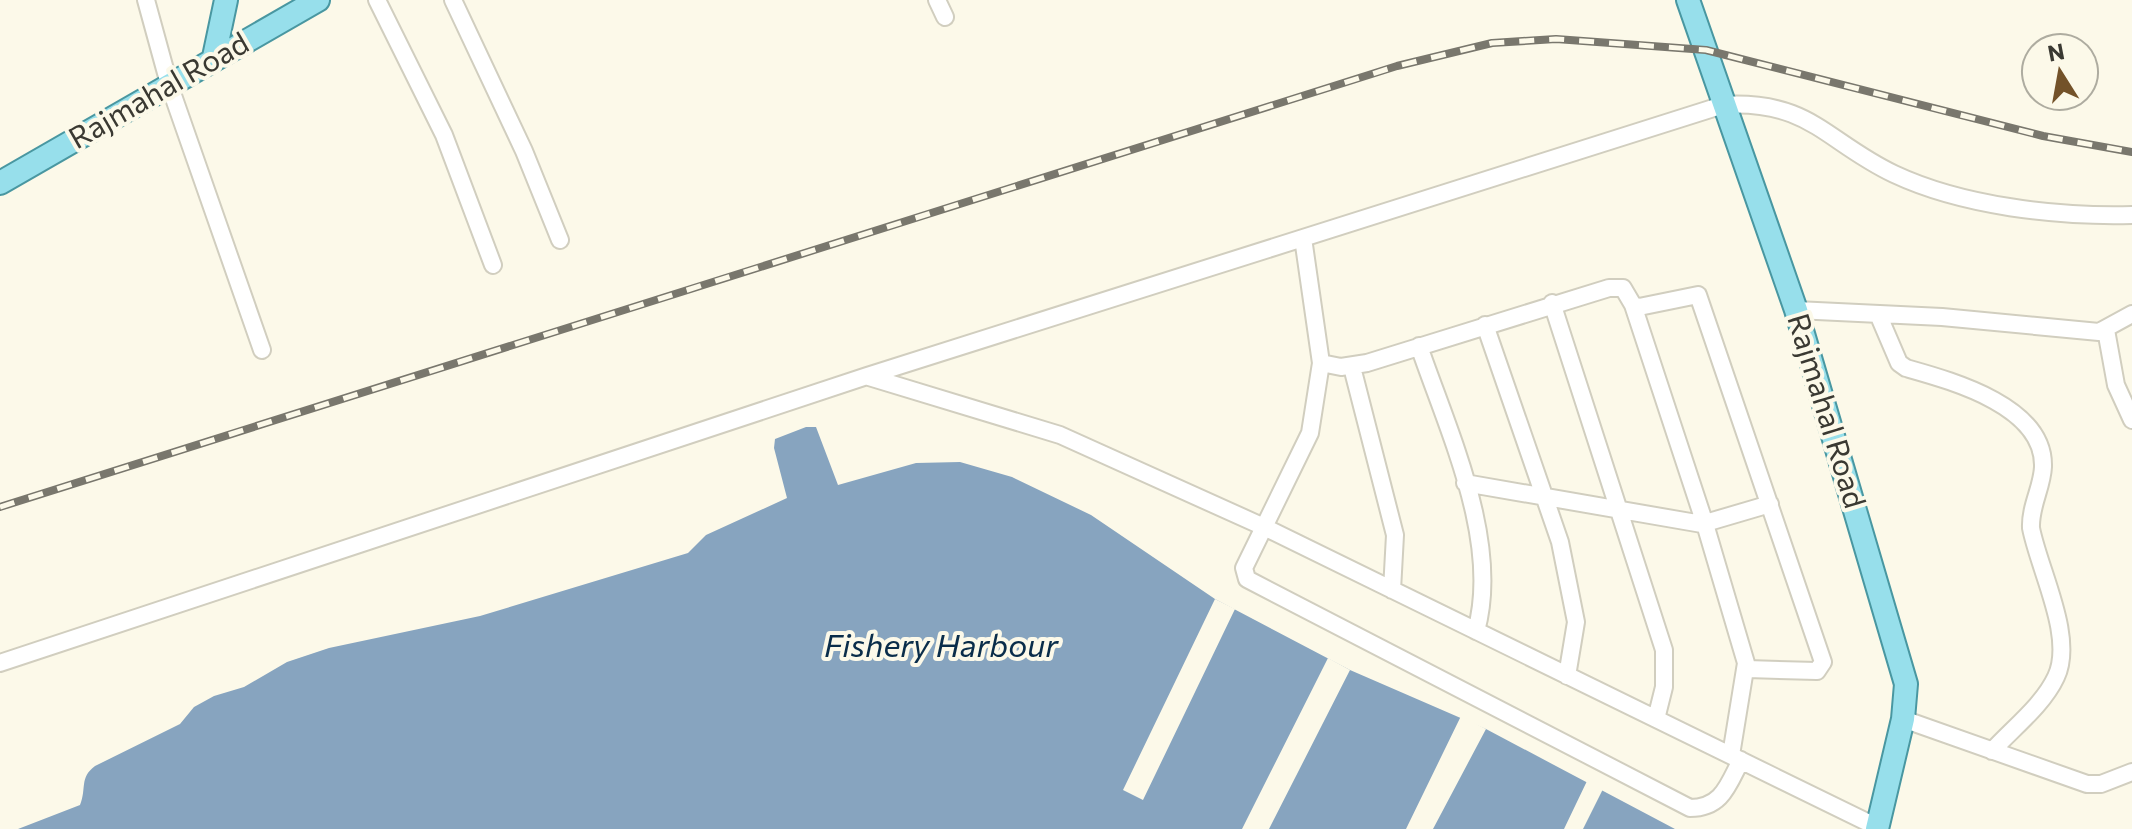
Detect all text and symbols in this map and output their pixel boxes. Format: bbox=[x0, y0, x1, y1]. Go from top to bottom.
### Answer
street label: Rajmahal Road bbox=[61, 22, 254, 155]
north arrow bbox=[2020, 32, 2100, 112]
text: N bbox=[2045, 37, 2067, 67]
street label: Rajmahal Road bbox=[1781, 308, 1876, 512]
water label: Fishery Harbour bbox=[824, 624, 1059, 664]

